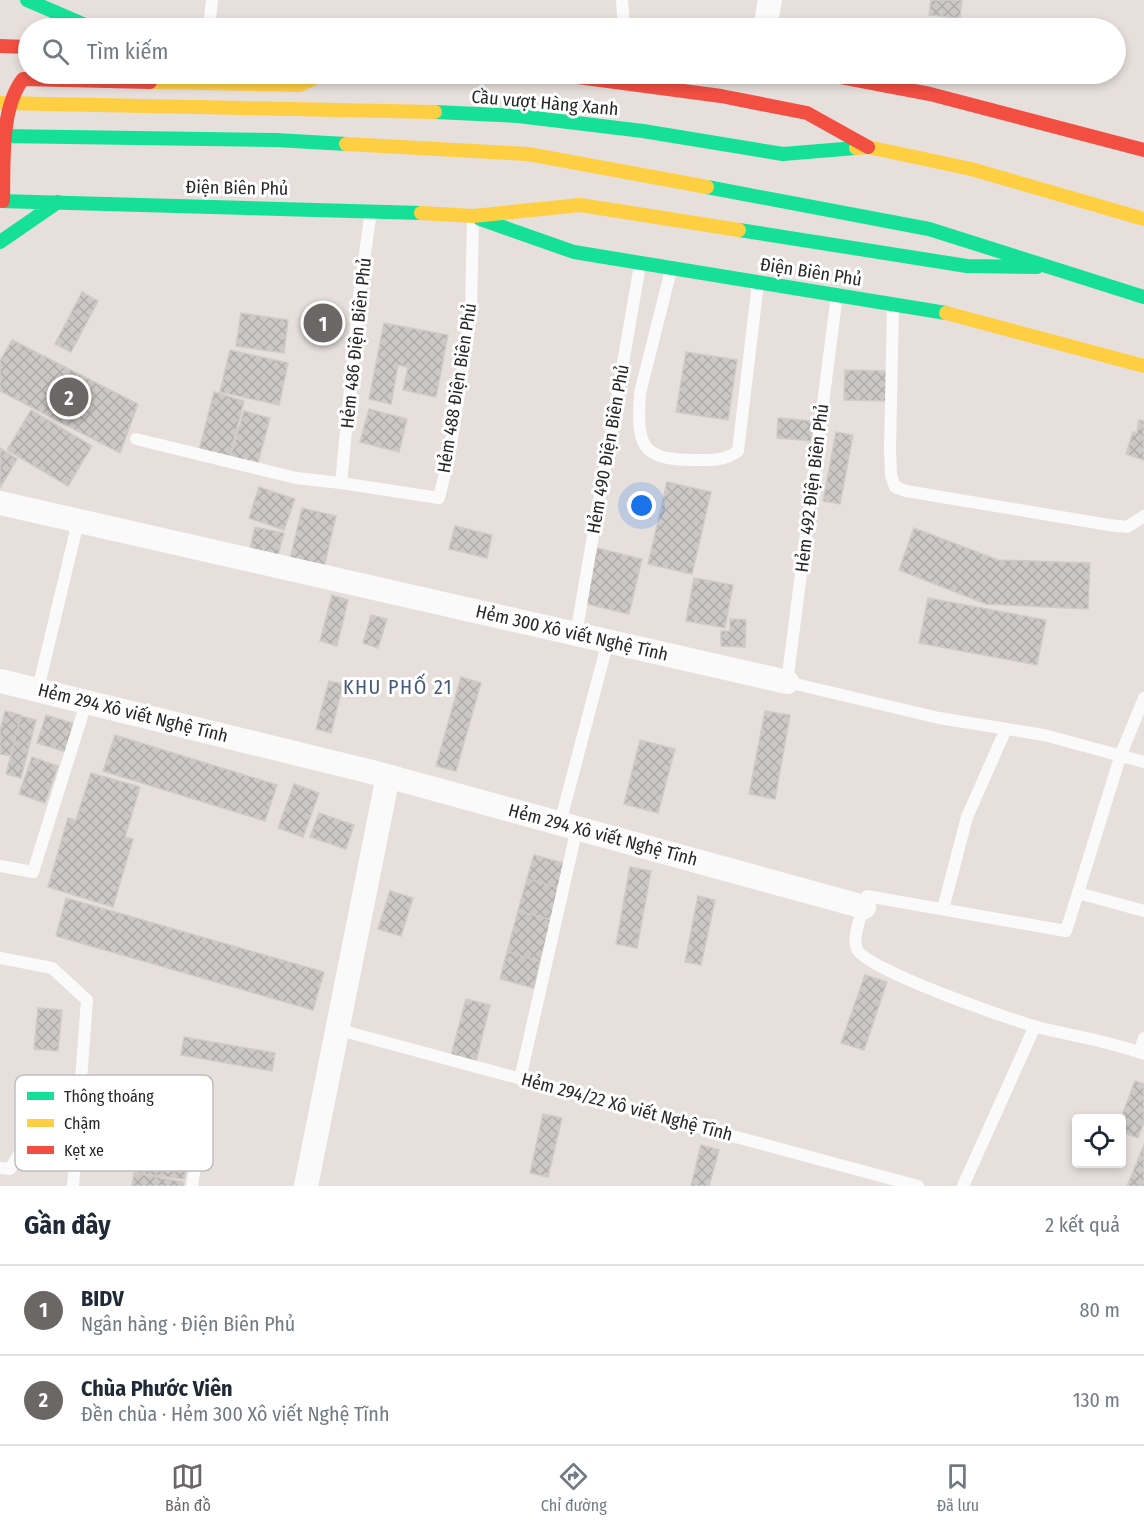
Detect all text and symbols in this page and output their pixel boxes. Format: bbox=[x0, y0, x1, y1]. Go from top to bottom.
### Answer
search box bbox=[18, 18, 1126, 84]
icon: search bbox=[39, 35, 72, 68]
text: Tìm kiếm bbox=[87, 38, 168, 65]
street label: Cầu vượt Hàng Xanh bbox=[470, 86, 620, 120]
street label: Điện Biên Phủ bbox=[185, 176, 289, 200]
street label: Điện Biên Phủ bbox=[759, 253, 863, 291]
street label: Hẻm 486 Điện Biên Phủ bbox=[336, 257, 376, 429]
pin: 1 bbox=[304, 300, 342, 346]
street label: Hẻm 488 Điện Biên Phủ bbox=[433, 302, 481, 474]
street label: Hẻm 490 Điện Biên Phủ bbox=[582, 363, 634, 535]
pin: 2 bbox=[50, 374, 88, 420]
street label: Hẻm 492 Điện Biên Phủ bbox=[791, 402, 833, 574]
your location bbox=[627, 491, 656, 520]
street label: Hẻm 300 Xô viết Nghệ Tĩnh bbox=[474, 600, 670, 666]
district label: KHU PHỐ 21 bbox=[343, 673, 453, 699]
street label: Hẻm 294 Xô viết Nghệ Tĩnh bbox=[36, 679, 230, 747]
street label: Hẻm 294 Xô viết Nghệ Tĩnh bbox=[506, 799, 700, 871]
street label: Hẻm 294/22 Xô viết Nghệ Tĩnh bbox=[519, 1068, 735, 1146]
legend bbox=[15, 1075, 213, 1171]
text: Thông thoáng bbox=[64, 1087, 154, 1106]
text: Chậm bbox=[64, 1114, 101, 1133]
map controls bbox=[1072, 1114, 1126, 1168]
button: locate bbox=[1072, 1114, 1126, 1168]
text: Kẹt xe bbox=[64, 1141, 104, 1160]
text: Gần đây bbox=[24, 1210, 111, 1241]
text: 2 kết quả bbox=[1045, 1213, 1120, 1237]
text: BIDV bbox=[81, 1285, 124, 1312]
text: 1 bbox=[39, 1298, 48, 1322]
text: 80 m bbox=[1080, 1298, 1120, 1322]
text: Ngân hàng · Điện Biên Phủ bbox=[81, 1312, 295, 1336]
text: Chùa Phước Viên bbox=[81, 1375, 233, 1402]
text: 2 bbox=[39, 1388, 48, 1412]
text: 130 m bbox=[1073, 1388, 1120, 1412]
text: Đền chùa · Hẻm 300 Xô viết Nghệ Tĩnh bbox=[81, 1402, 389, 1426]
tab: Bản đồ bbox=[165, 1460, 211, 1515]
tab: Chỉ đường bbox=[541, 1460, 607, 1515]
tab: Đã lưu bbox=[937, 1460, 979, 1515]

